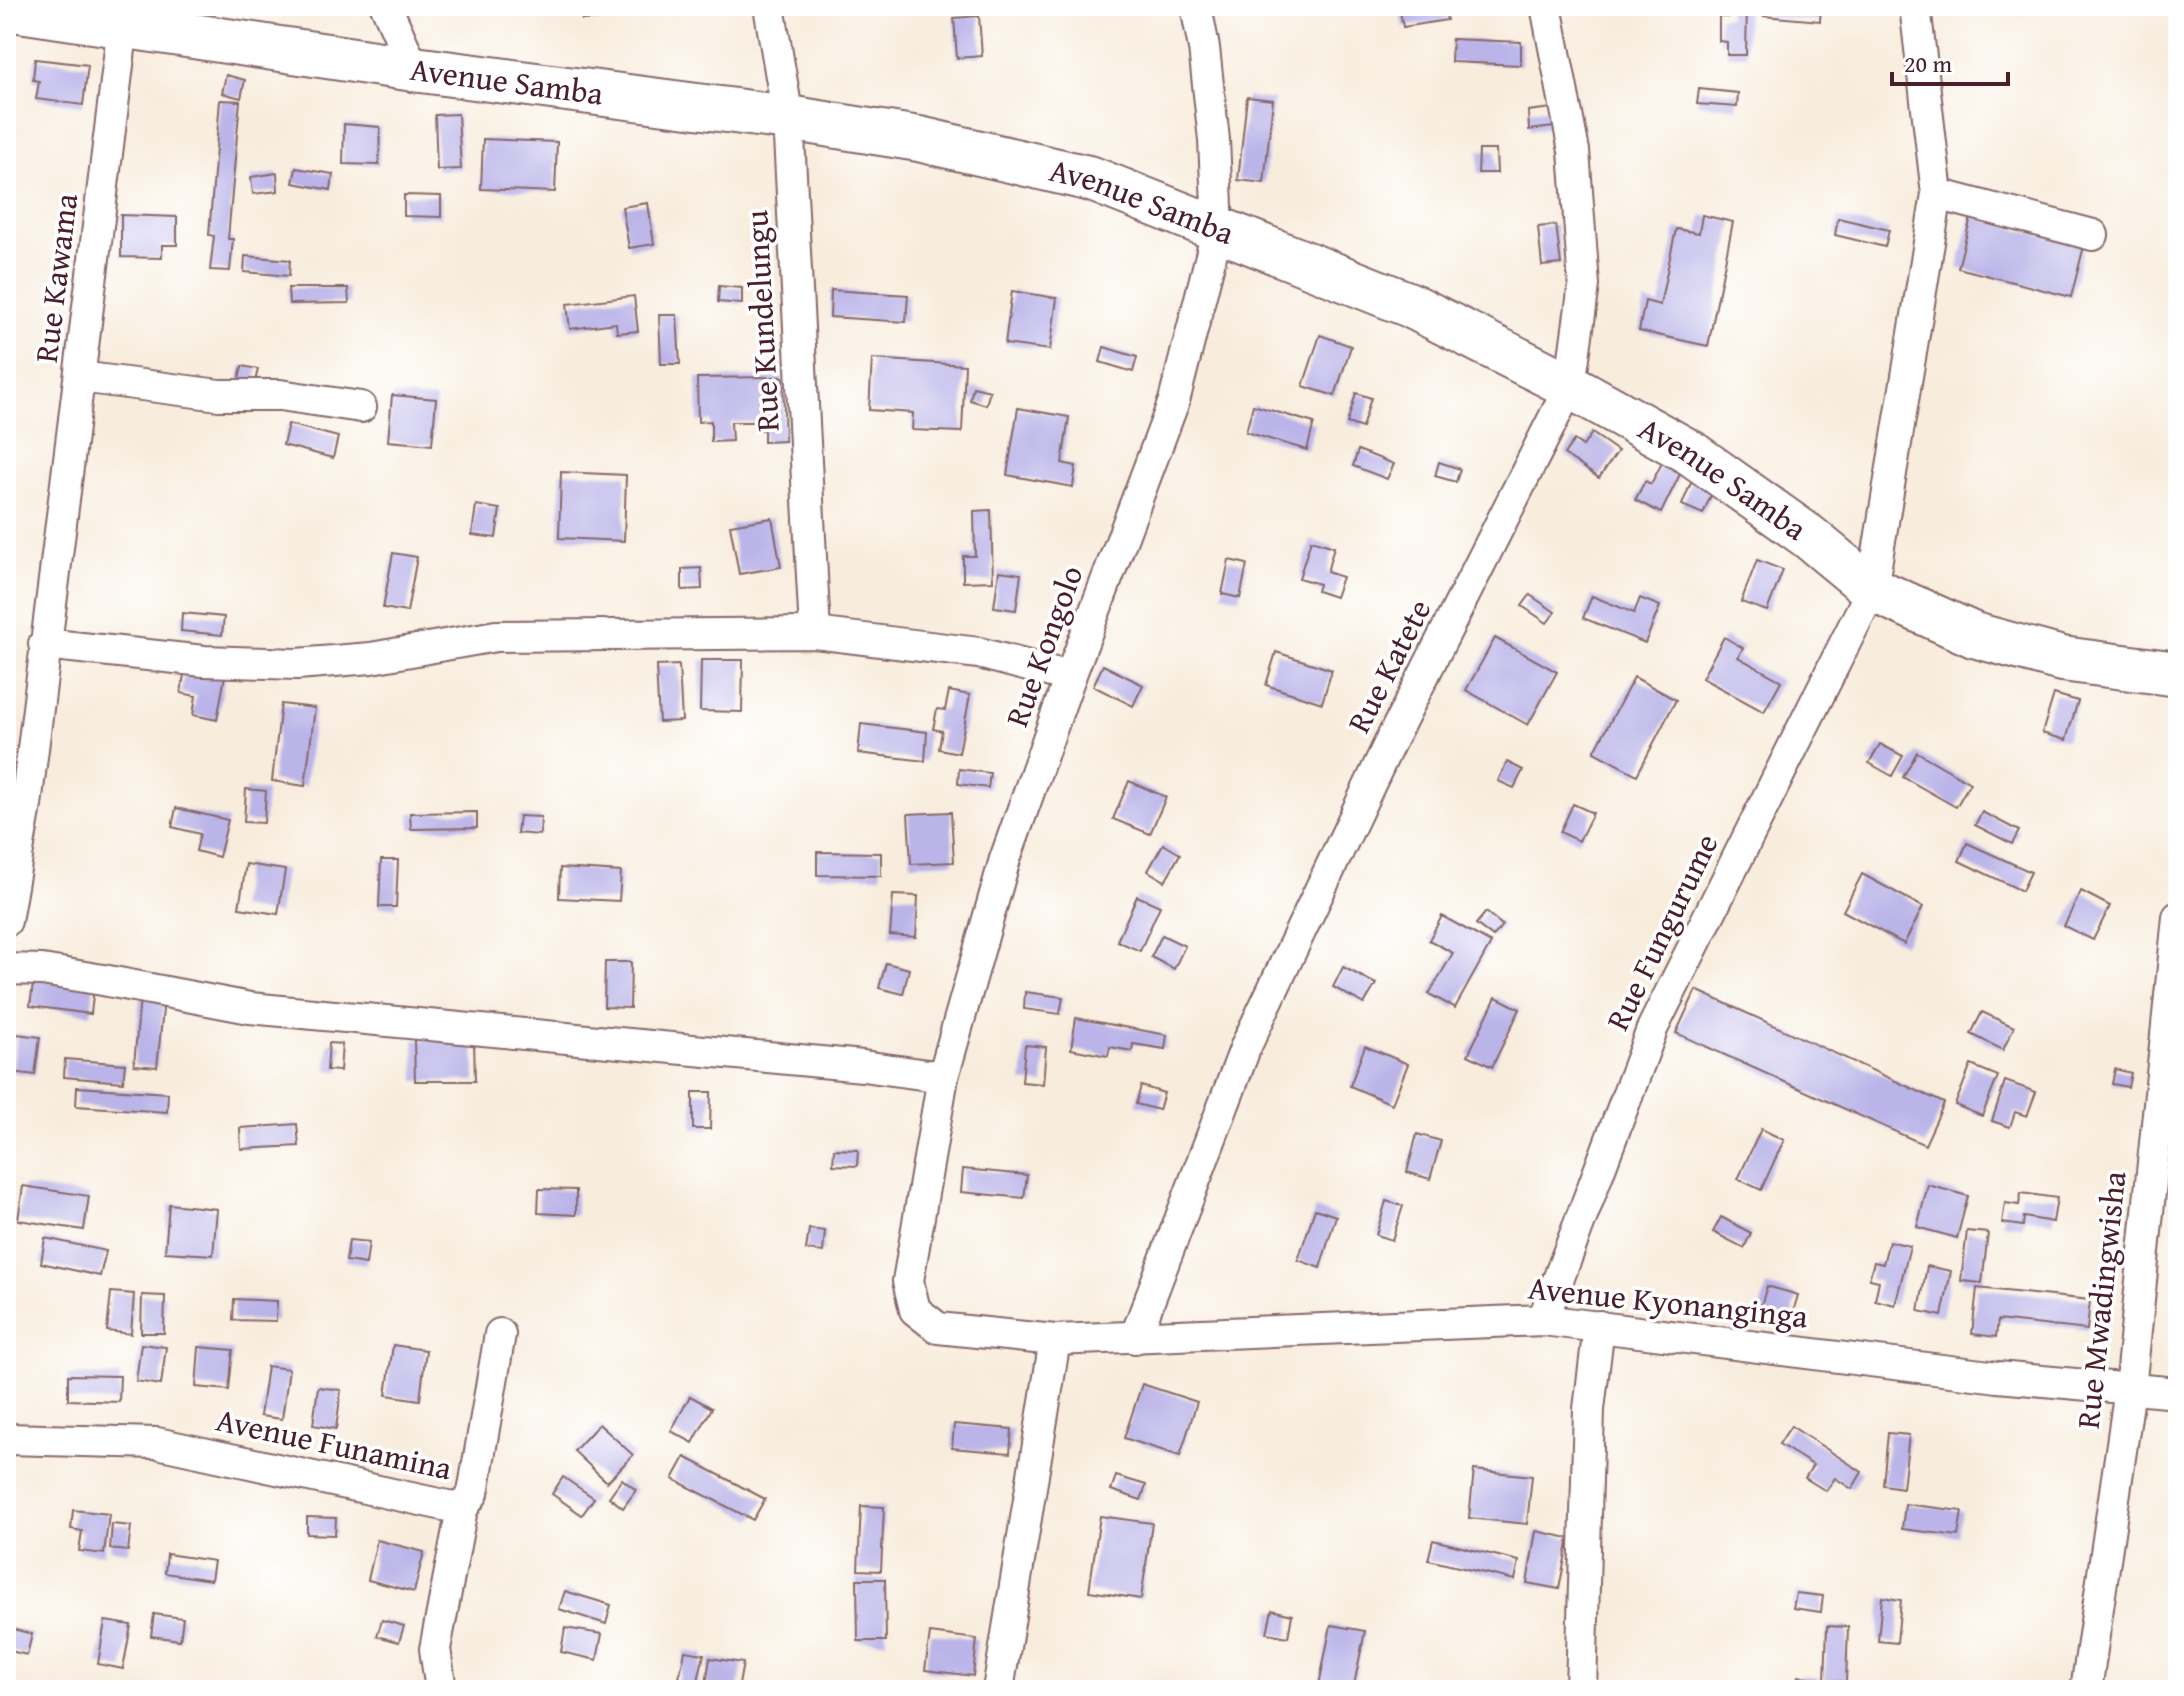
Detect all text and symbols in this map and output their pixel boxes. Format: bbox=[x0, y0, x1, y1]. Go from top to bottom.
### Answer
scale bar bbox=[1892, 36, 2008, 86]
street label: Avenue Samba bbox=[408, 45, 606, 117]
text: 20 m bbox=[1904, 46, 1952, 81]
street label: Avenue Samba bbox=[1045, 146, 1241, 256]
street label: Rue Kawama bbox=[22, 191, 89, 365]
street label: Rue Kundelungu bbox=[732, 208, 791, 433]
street label: Avenue Samba bbox=[1630, 405, 1817, 551]
street label: Rue Kongolo bbox=[993, 559, 1094, 733]
street label: Rue Katete bbox=[1335, 591, 1442, 741]
street label: Rue Fungurume bbox=[1594, 825, 1729, 1038]
street label: Rue Mwadingwisha bbox=[2064, 1169, 2137, 1431]
street label: Avenue Kyonanginga bbox=[1526, 1263, 1810, 1340]
street label: Avenue Funamina bbox=[212, 1396, 456, 1491]

